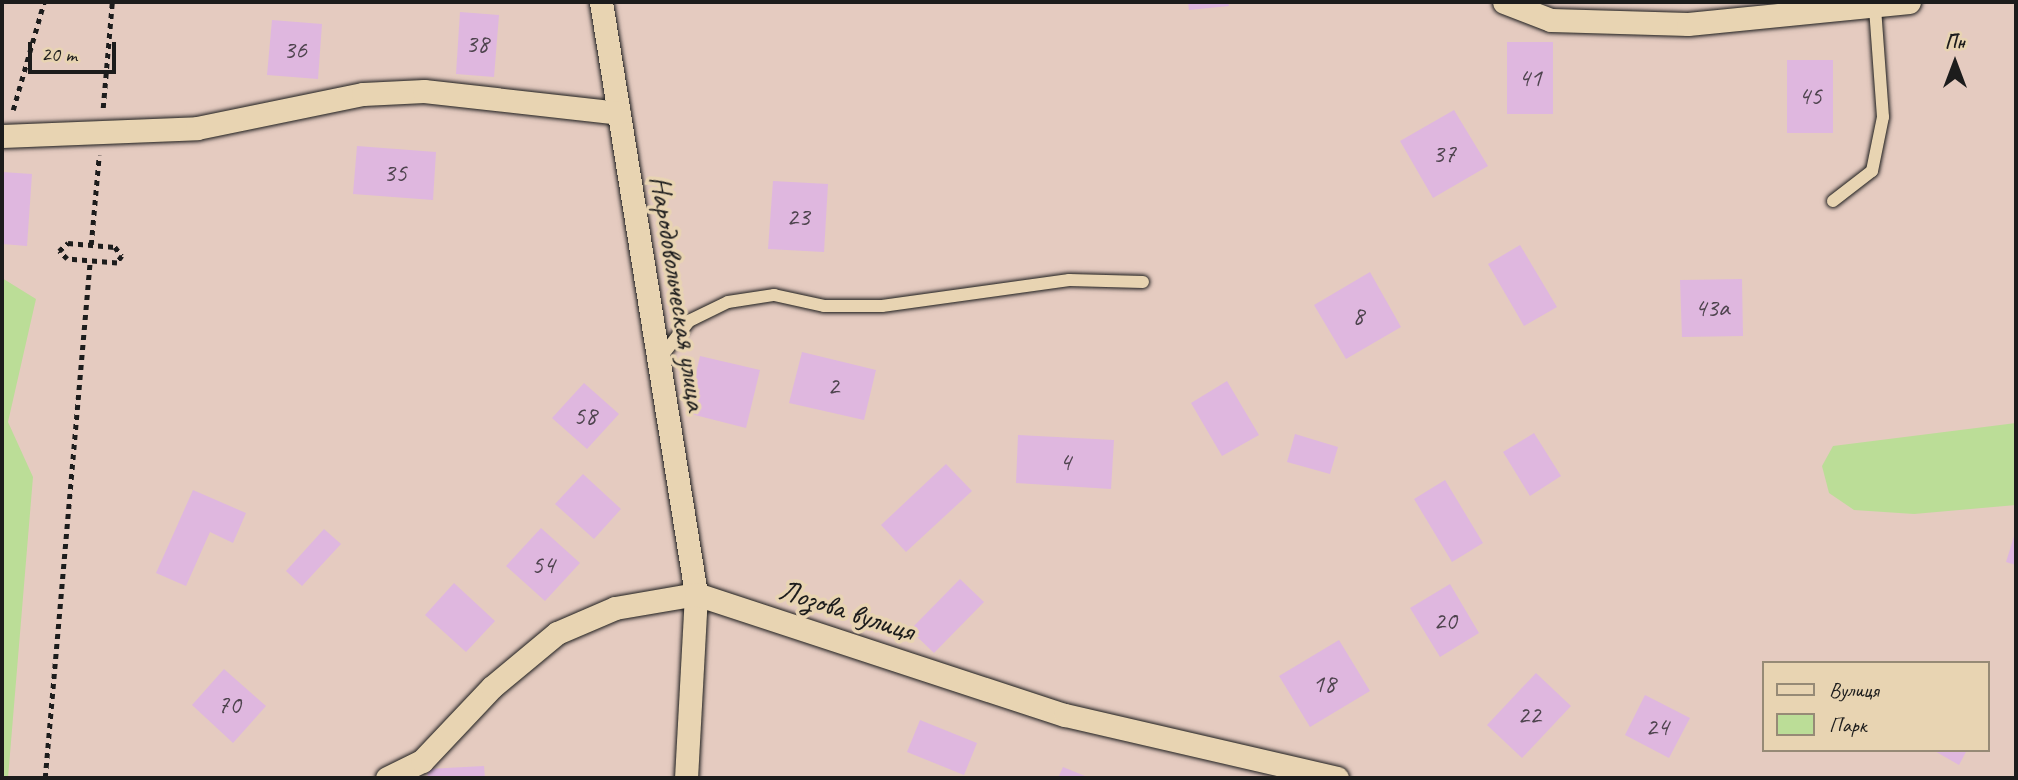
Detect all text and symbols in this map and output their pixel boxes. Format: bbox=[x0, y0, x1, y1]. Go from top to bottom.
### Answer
scale bar bbox=[32, 28, 119, 72]
house number: 38 bbox=[465, 28, 489, 60]
north arrow bbox=[1920, 28, 1990, 98]
text: Пн bbox=[1945, 30, 1965, 54]
house number: 36 bbox=[283, 34, 307, 66]
text: 20 m bbox=[41, 41, 77, 67]
house number: 41 bbox=[1518, 62, 1542, 94]
house number: 45 bbox=[1798, 80, 1822, 112]
house number: 37 bbox=[1432, 138, 1456, 170]
house number: 35 bbox=[383, 157, 407, 189]
street label: Народовольческая улица bbox=[643, 172, 715, 414]
house number: 23 bbox=[786, 201, 810, 233]
house number: 43а bbox=[1695, 292, 1729, 324]
house number: 8 bbox=[1352, 300, 1364, 332]
house number: 2 bbox=[827, 370, 839, 402]
house number: 58 bbox=[573, 400, 597, 432]
house number: 4 bbox=[1059, 446, 1071, 478]
house number: 54 bbox=[531, 549, 555, 581]
street label: Лозова вулиця bbox=[775, 571, 919, 649]
house number: 20 bbox=[1433, 605, 1457, 637]
legend bbox=[1762, 661, 1990, 752]
house number: 18 bbox=[1312, 668, 1336, 700]
text: Вулиця bbox=[1829, 677, 1879, 703]
house number: 70 bbox=[217, 689, 241, 721]
house number: 22 bbox=[1517, 699, 1541, 731]
house number: 24 bbox=[1645, 711, 1669, 743]
text: Парк bbox=[1829, 712, 1866, 738]

